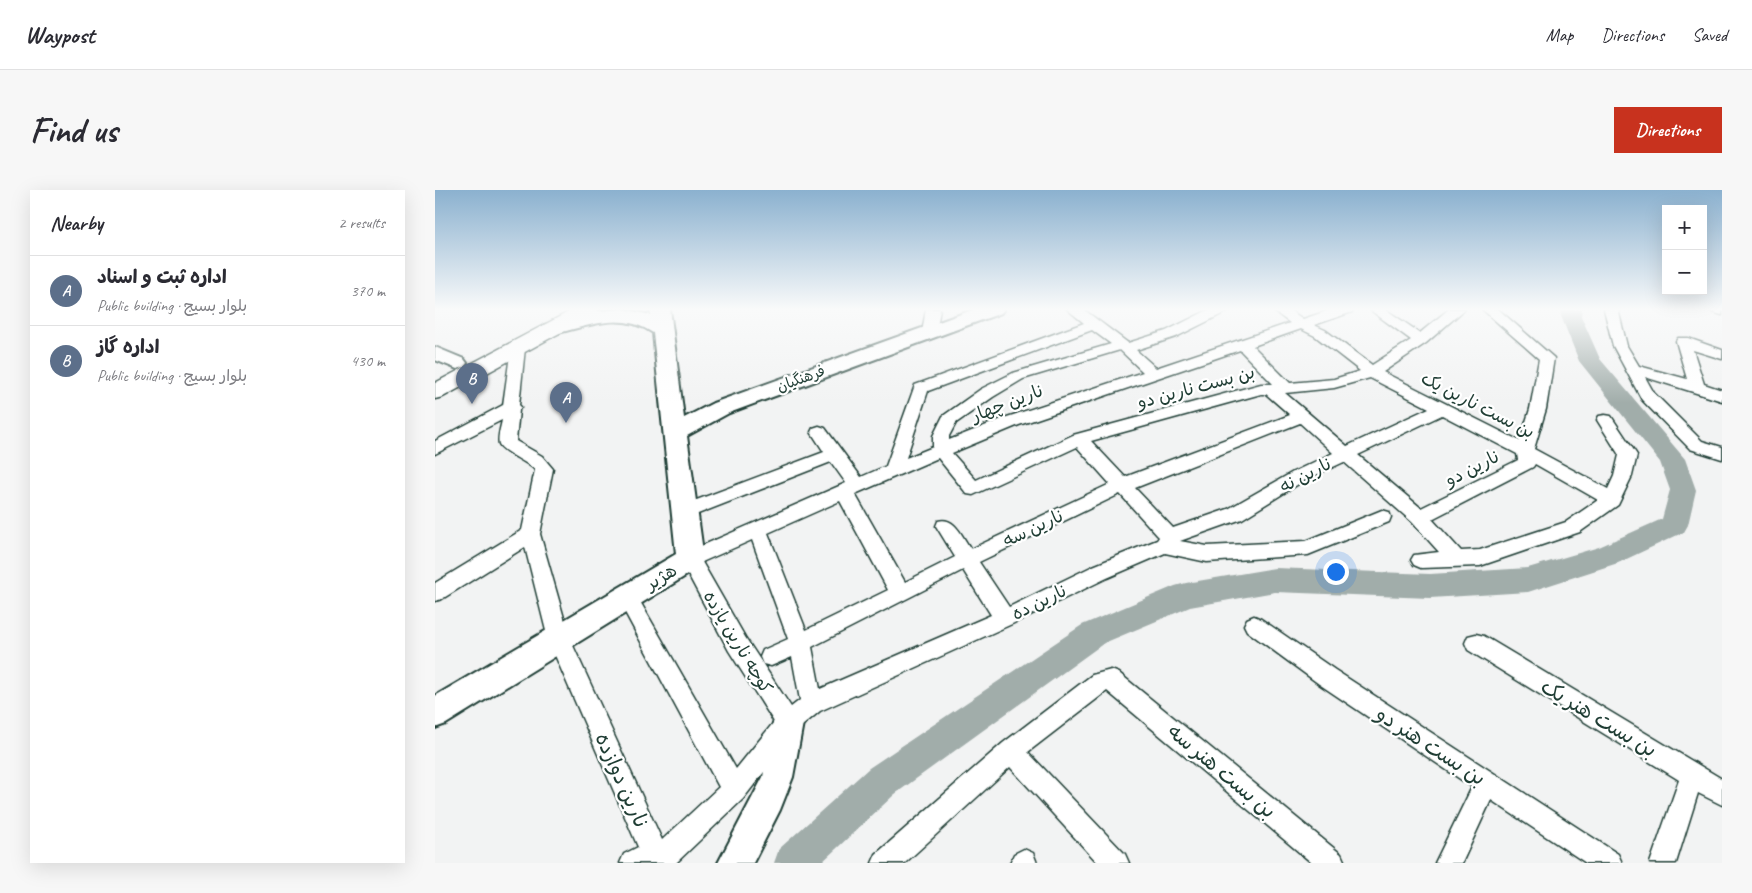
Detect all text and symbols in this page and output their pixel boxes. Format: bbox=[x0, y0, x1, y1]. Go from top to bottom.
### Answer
text: Waypost bbox=[25, 20, 95, 50]
text: Map bbox=[1546, 24, 1573, 46]
text: Directions bbox=[1601, 24, 1664, 46]
text: Saved bbox=[1692, 24, 1727, 46]
button: Directions bbox=[1614, 107, 1722, 153]
text: Find us bbox=[30, 108, 117, 153]
map controls bbox=[1662, 205, 1707, 295]
button: + bbox=[1662, 205, 1707, 250]
text: Nearby bbox=[50, 210, 103, 236]
text: 2 results bbox=[338, 213, 385, 233]
button: − bbox=[1662, 250, 1707, 295]
text: اداره ثبت و اسناد bbox=[97, 265, 227, 289]
text: A bbox=[62, 281, 70, 301]
text: 370 m bbox=[351, 281, 385, 301]
text: Public building · بلوار بسیج bbox=[97, 296, 247, 316]
text: اداره گاز bbox=[97, 335, 159, 359]
text: B bbox=[62, 351, 70, 371]
text: 430 m bbox=[351, 351, 385, 371]
street label: فرهنگیان bbox=[774, 361, 828, 397]
street label: بن بست نارین دو bbox=[1133, 361, 1257, 414]
pin: B bbox=[456, 363, 488, 404]
text: Public building · بلوار بسیج bbox=[97, 366, 247, 386]
street label: بن بست نارین یک bbox=[1417, 367, 1539, 443]
street label: نارین چهار bbox=[966, 379, 1046, 428]
pin: A bbox=[550, 382, 582, 423]
street label: نارین دو bbox=[1440, 445, 1503, 492]
street label: نارین نه bbox=[1275, 453, 1335, 497]
street label: نارین سه bbox=[999, 505, 1067, 551]
street label: هژیر bbox=[640, 559, 681, 596]
your location bbox=[1323, 559, 1349, 585]
street label: نارین ده bbox=[1008, 579, 1070, 625]
street label: کوچه نارین یازده bbox=[698, 586, 778, 698]
street label: بن بست هنر یک bbox=[1536, 673, 1662, 763]
street label: بن بست هنر دو bbox=[1369, 700, 1491, 791]
street label: بن بست هنر سه bbox=[1162, 718, 1282, 824]
street label: نارین دوازده bbox=[590, 729, 654, 831]

